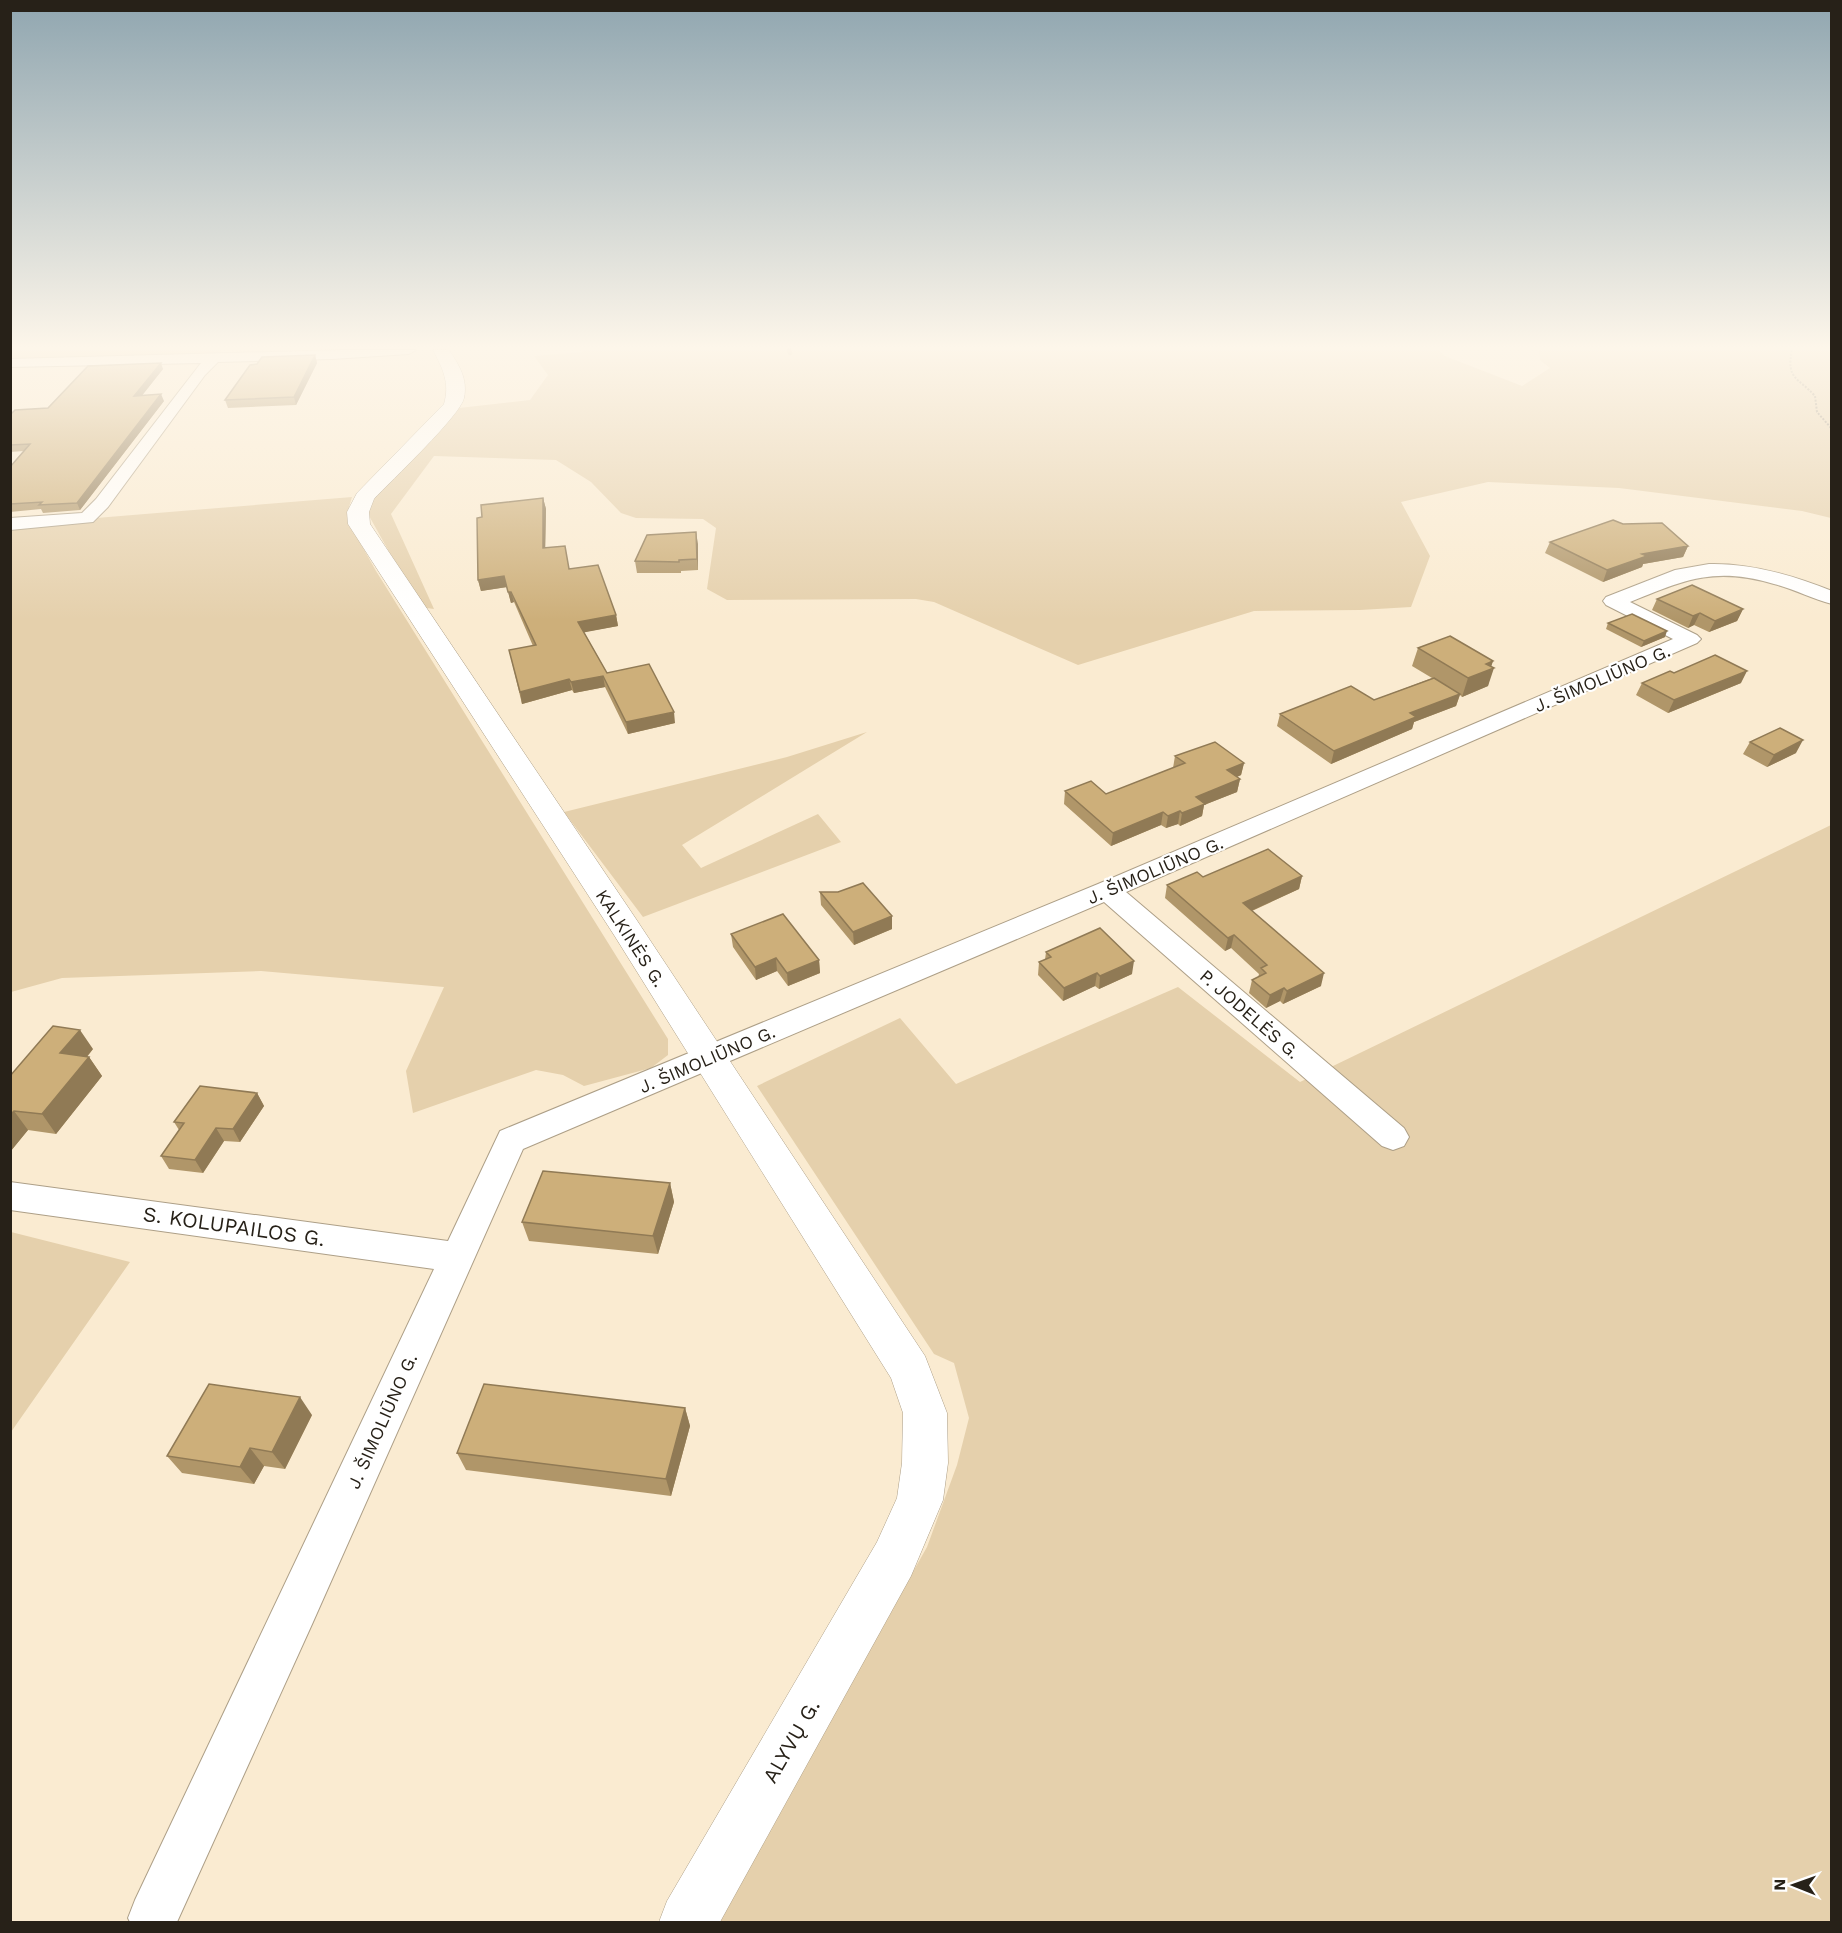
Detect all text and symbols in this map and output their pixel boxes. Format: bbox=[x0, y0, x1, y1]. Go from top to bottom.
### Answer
street label: J. ŠIMOLIŪNO G. bbox=[1531, 640, 1673, 716]
street label: J. ŠIMOLIŪNO G. bbox=[1084, 832, 1226, 908]
street label: KALKINĖS G. bbox=[592, 885, 670, 991]
street label: P. JODELĖS G. bbox=[1196, 965, 1304, 1063]
street label: J. ŠIMOLIŪNO G. bbox=[636, 1021, 778, 1097]
street label: S. KOLUPAILOS G. bbox=[142, 1201, 326, 1251]
street label: J. ŠIMOLIŪNO G. bbox=[343, 1350, 421, 1492]
street label: ALYVŲ G. bbox=[757, 1695, 825, 1787]
north arrow bbox=[1764, 1855, 1824, 1915]
text: N bbox=[1770, 1879, 1789, 1891]

